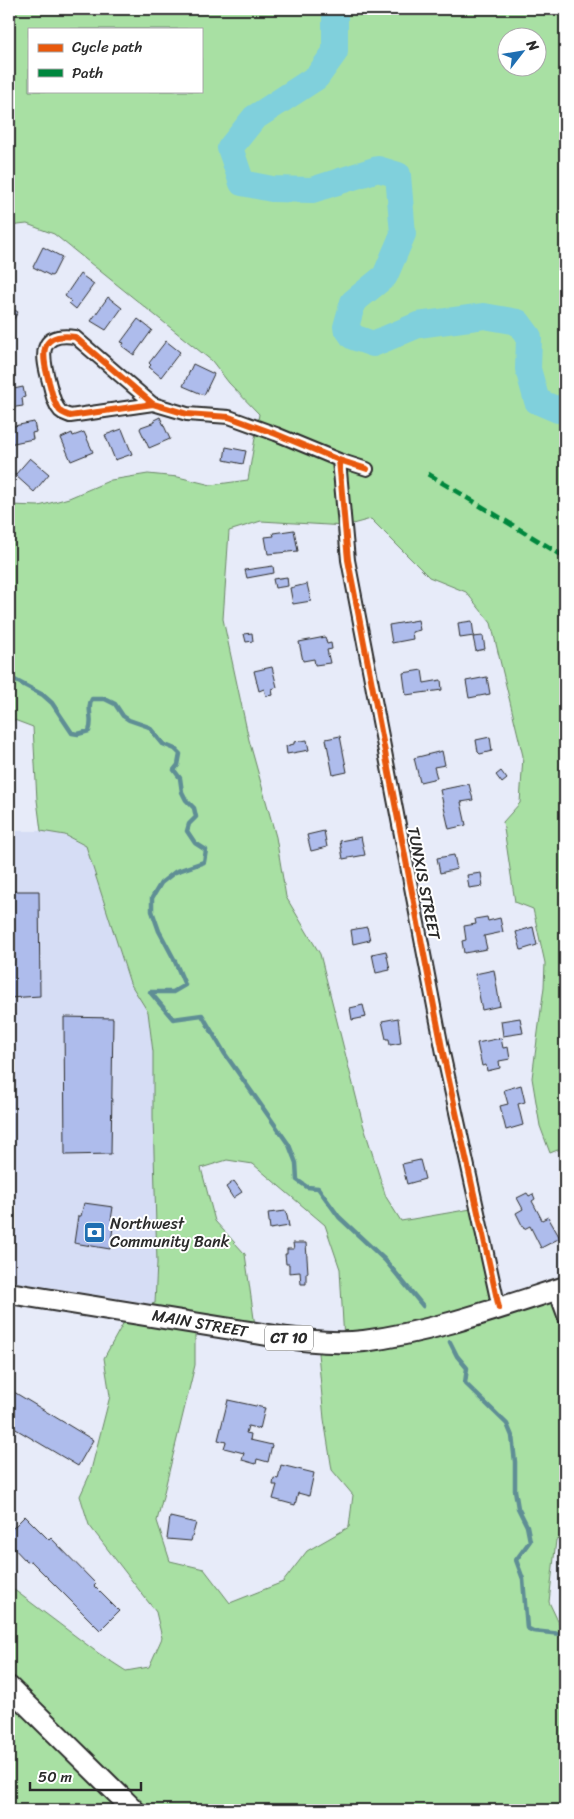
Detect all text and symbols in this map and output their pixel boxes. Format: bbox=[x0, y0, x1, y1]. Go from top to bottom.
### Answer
legend bbox=[28, 28, 202, 92]
north arrow bbox=[496, 28, 546, 78]
text: Cycle path bbox=[72, 34, 143, 60]
text: N bbox=[519, 34, 546, 56]
text: Path bbox=[72, 60, 103, 86]
street label: TUNXIS STREET bbox=[399, 824, 449, 943]
place label: Northwest Community Bank bbox=[110, 1209, 230, 1256]
bank icon: Northwest Community Bank bbox=[82, 1220, 106, 1244]
street label: MAIN STREET bbox=[150, 1300, 251, 1346]
road number: CT 10 bbox=[265, 1326, 313, 1350]
scale bar bbox=[30, 1759, 141, 1791]
text: 50 m bbox=[38, 1764, 73, 1790]

